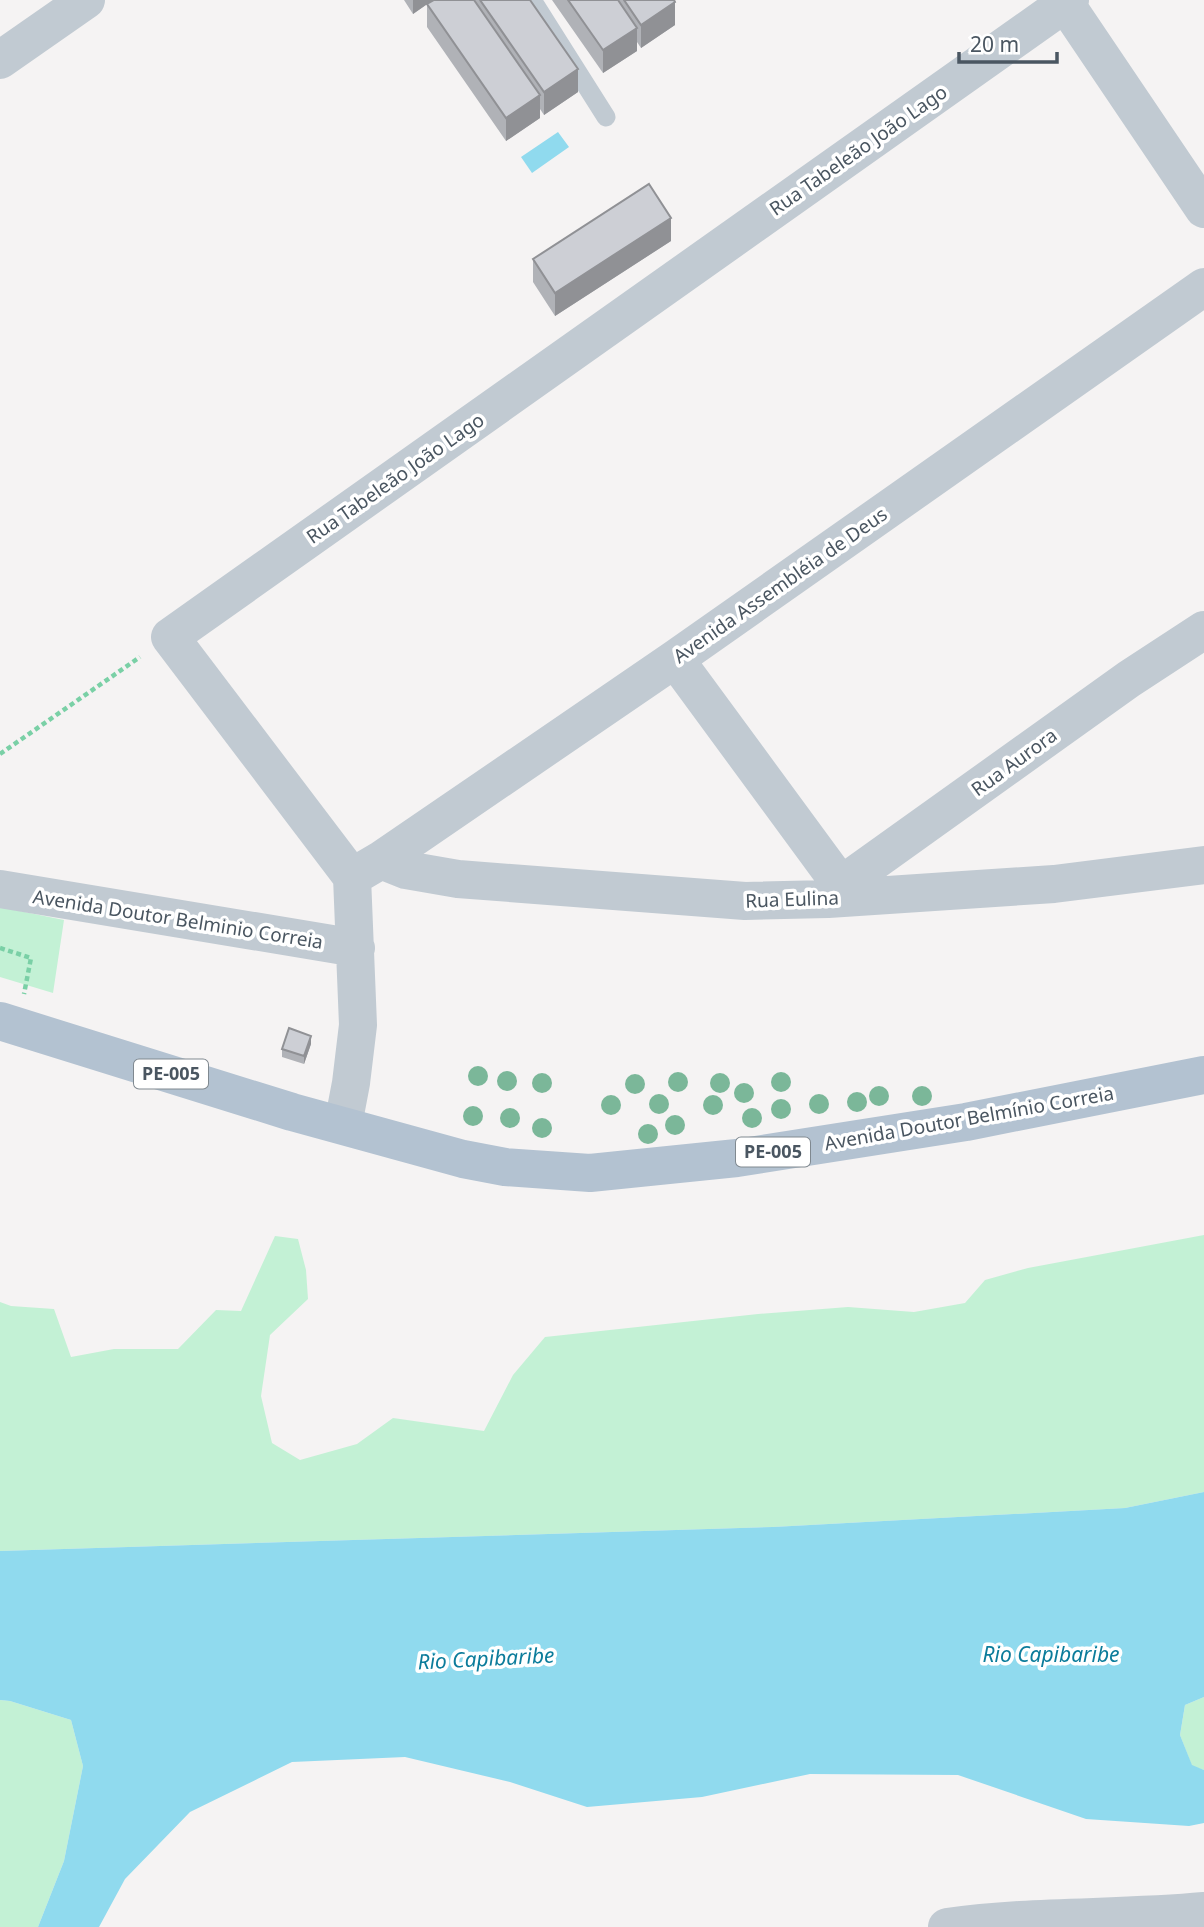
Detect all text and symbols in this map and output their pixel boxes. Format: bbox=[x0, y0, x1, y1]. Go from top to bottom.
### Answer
scale bar bbox=[959, 21, 1057, 65]
text: 20 m bbox=[970, 30, 1019, 58]
street label: Rua Tabeleão João Lago bbox=[764, 79, 952, 221]
street label: Rua Tabeleão João Lago bbox=[301, 407, 489, 549]
street label: Avenida Assembléia de Deus bbox=[668, 501, 892, 669]
street label: Rua Aurora bbox=[966, 722, 1062, 802]
street label: Avenida Doutor Belminio Correia bbox=[31, 883, 325, 955]
street label: Rua Eulina bbox=[745, 884, 839, 914]
road number: PE-005 bbox=[134, 1059, 208, 1088]
street label: Avenida Doutor Belmínio Correia bbox=[822, 1080, 1116, 1156]
road number: PE-005 bbox=[736, 1138, 810, 1167]
water label: Rio Capibaribe bbox=[417, 1640, 555, 1676]
water label: Rio Capibaribe bbox=[982, 1640, 1120, 1668]

